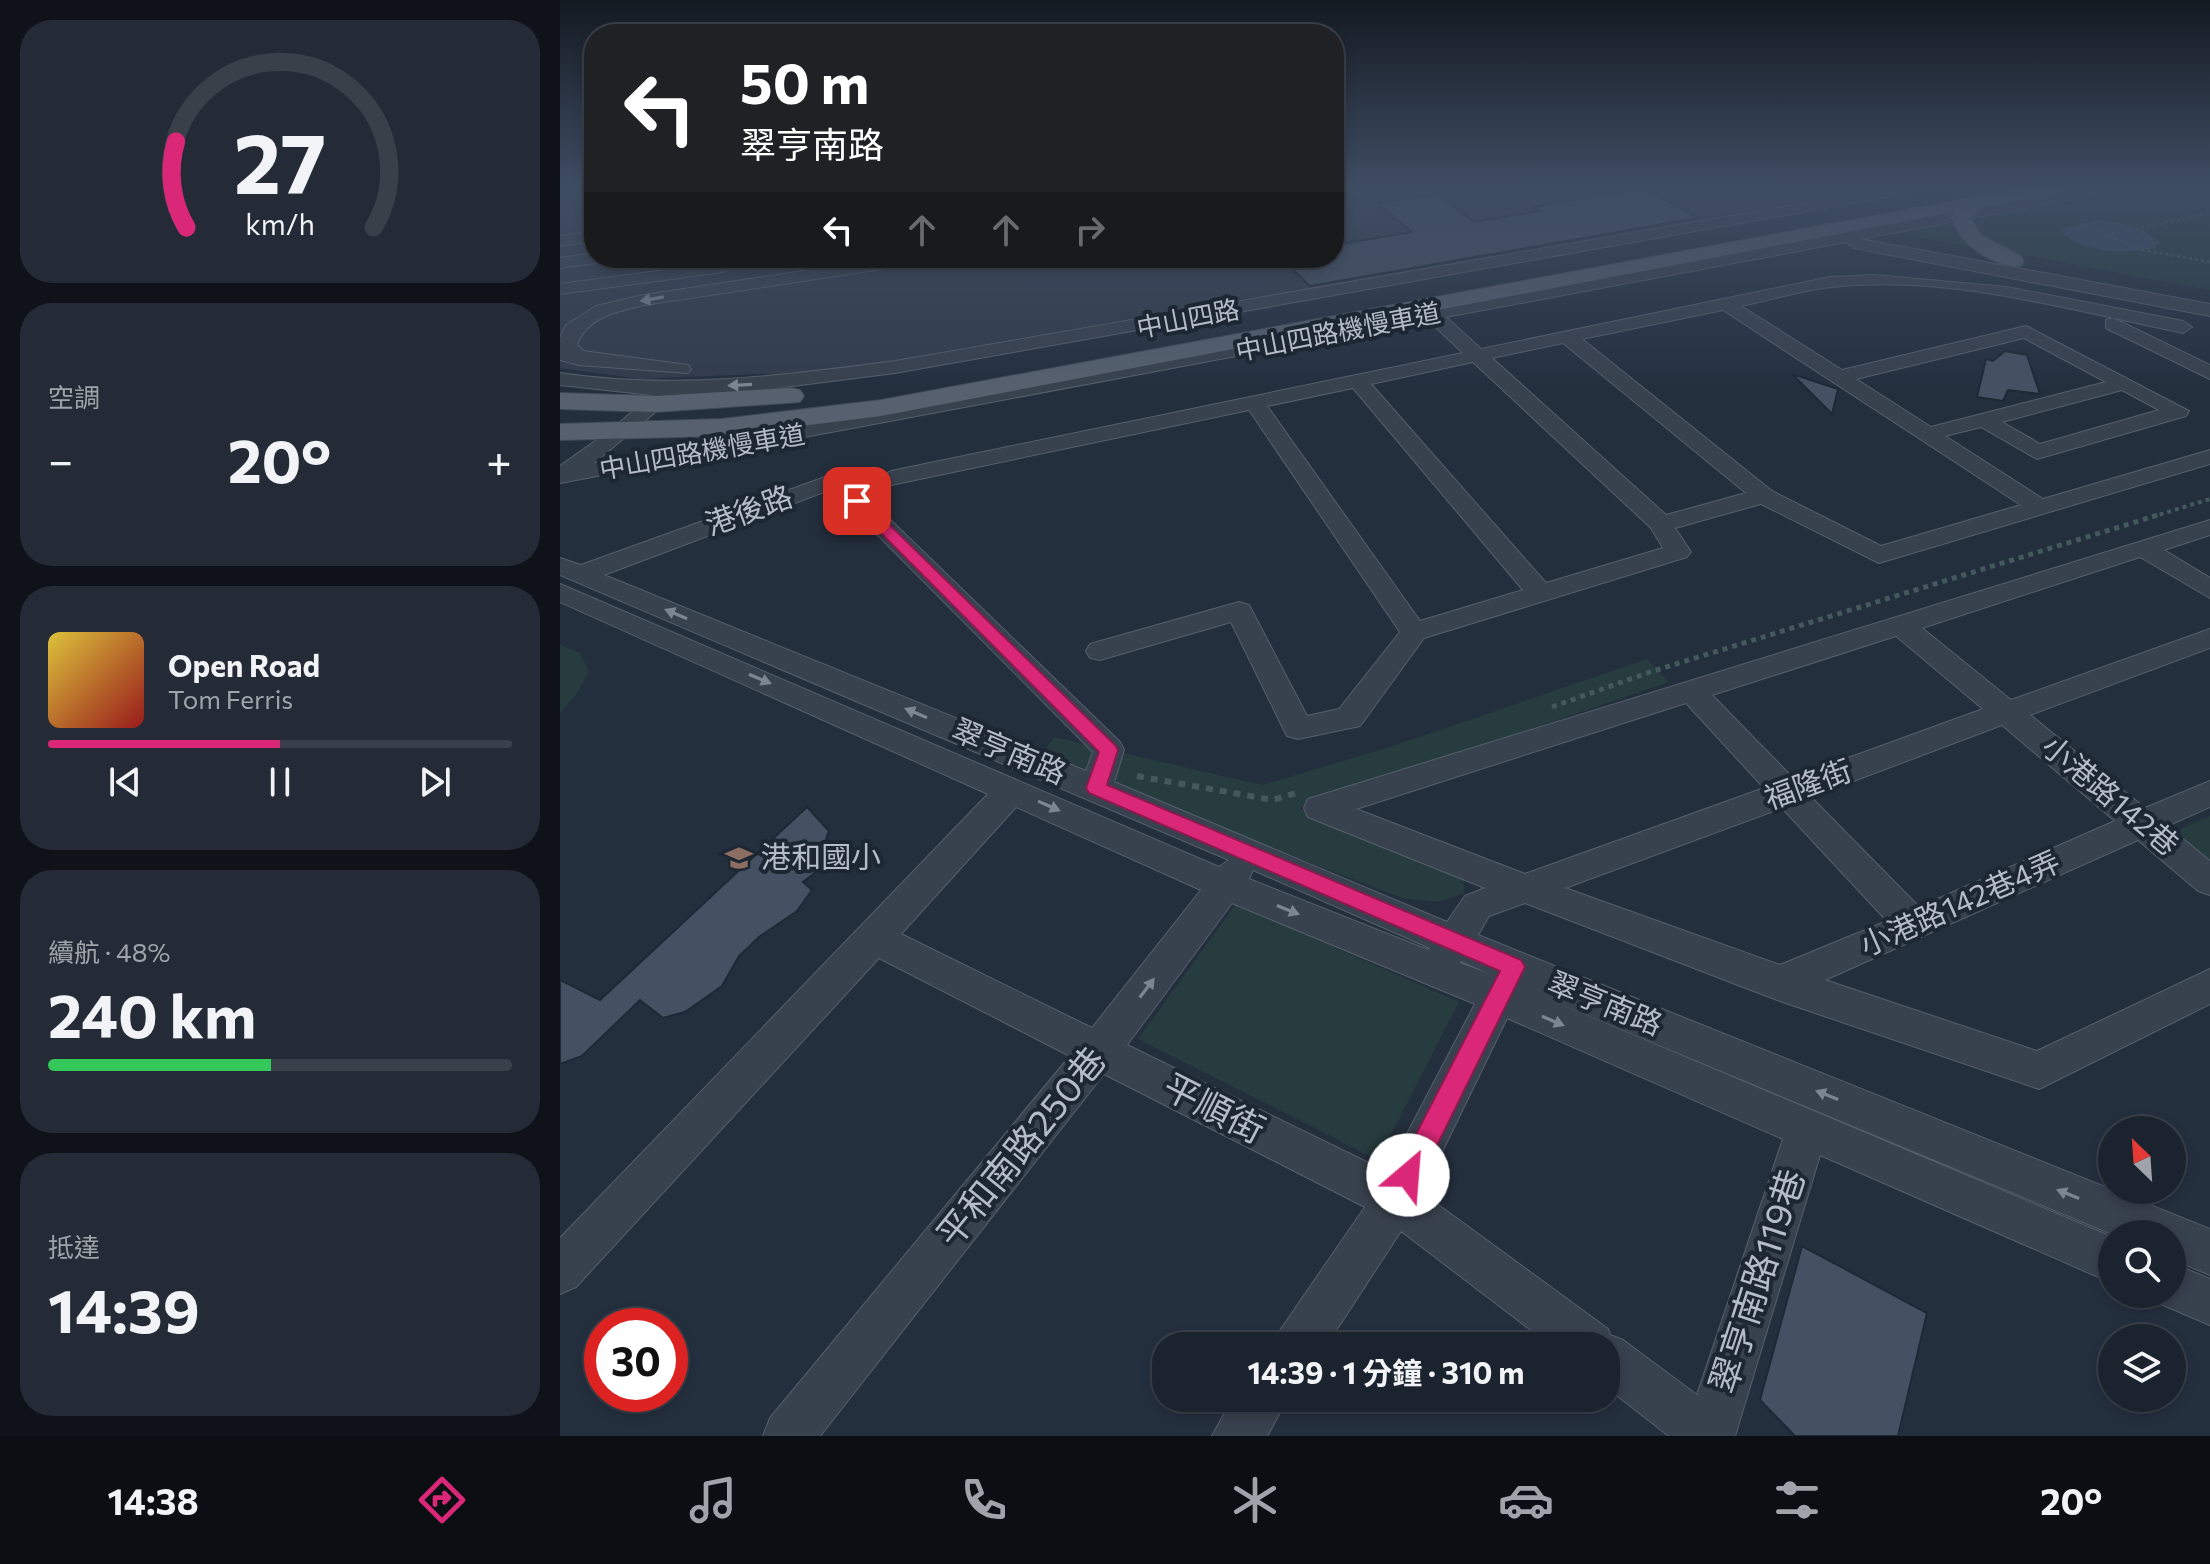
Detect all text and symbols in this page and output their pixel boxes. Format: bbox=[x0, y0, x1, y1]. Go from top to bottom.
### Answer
text: 50 m bbox=[740, 47, 869, 116]
icon: left bbox=[608, 56, 712, 160]
text: 27 bbox=[234, 108, 326, 210]
text: 翠亨南路 bbox=[740, 121, 884, 165]
text: km/h bbox=[245, 206, 315, 241]
icon: left bbox=[816, 208, 860, 252]
icon: ahead bbox=[900, 208, 944, 252]
icon: ahead bbox=[984, 208, 1028, 252]
icon: right bbox=[1068, 208, 1112, 252]
street label: 中山四路 bbox=[1134, 292, 1242, 343]
one-way arrow bbox=[639, 293, 664, 306]
street label: 中山四路機慢車道 bbox=[1233, 295, 1443, 366]
one-way arrow bbox=[727, 379, 752, 392]
text: 空調 bbox=[48, 381, 100, 412]
street label: 中山四路機慢車道 bbox=[597, 417, 807, 484]
text: 20° bbox=[228, 422, 331, 495]
text: − bbox=[48, 432, 73, 486]
text: + bbox=[486, 432, 512, 486]
pin bbox=[823, 467, 891, 535]
street label: 港後路 bbox=[700, 476, 797, 541]
icon: arrive bbox=[835, 479, 879, 523]
one-way arrow bbox=[664, 607, 688, 620]
text: Open Road bbox=[168, 646, 320, 683]
one-way arrow bbox=[748, 673, 772, 686]
text: Tom Ferris bbox=[168, 683, 293, 714]
one-way arrow bbox=[904, 707, 928, 720]
street label: 翠亨南路 bbox=[948, 709, 1072, 790]
street label: 小港路142巷 bbox=[2036, 726, 2187, 862]
street label: 福隆街 bbox=[1759, 750, 1856, 815]
icon: previous bbox=[103, 760, 147, 804]
icon: pause bbox=[258, 760, 302, 804]
icon: next bbox=[413, 760, 457, 804]
one-way arrow bbox=[1038, 799, 1061, 812]
place label: 港和國小 bbox=[761, 837, 881, 874]
street label: 小港路142巷4弄 bbox=[1853, 841, 2065, 962]
school or university icon: 港和國小 bbox=[724, 843, 754, 873]
one-way arrow bbox=[1276, 904, 1300, 917]
text: 續航 · 48% bbox=[48, 936, 170, 967]
street label: 翠亨南路 bbox=[1543, 962, 1668, 1041]
text: 240 km bbox=[48, 977, 256, 1050]
one-way arrow bbox=[1138, 978, 1154, 998]
one-way arrow bbox=[1541, 1014, 1565, 1027]
street label: 平和南路250巷 bbox=[926, 1037, 1113, 1254]
street label: 平順街 bbox=[1157, 1062, 1273, 1150]
one-way arrow bbox=[1815, 1089, 1839, 1102]
north arrow bbox=[2098, 1116, 2186, 1204]
map controls bbox=[2098, 1116, 2186, 1412]
position arrow bbox=[1366, 1133, 1450, 1217]
street label: 翠亨南路119巷 bbox=[1698, 1163, 1812, 1398]
one-way arrow bbox=[2056, 1187, 2080, 1200]
button: search bbox=[2098, 1220, 2186, 1308]
text: 抵達 bbox=[48, 1231, 100, 1262]
text: 14:39 bbox=[48, 1272, 200, 1345]
speed limit sign: 30 bbox=[584, 1308, 688, 1412]
button: layers bbox=[2098, 1324, 2186, 1412]
text: 14:39 · 1 分鐘 · 310 m bbox=[1248, 1353, 1524, 1390]
icon: directions bbox=[414, 1472, 470, 1528]
icon: music bbox=[685, 1472, 741, 1528]
icon: phone bbox=[956, 1472, 1012, 1528]
icon: climate bbox=[1227, 1472, 1283, 1528]
icon: car bbox=[1498, 1472, 1554, 1528]
icon: filters bbox=[1769, 1472, 1825, 1528]
text: 14:38 bbox=[108, 1478, 199, 1522]
text: 20° bbox=[2040, 1478, 2102, 1522]

